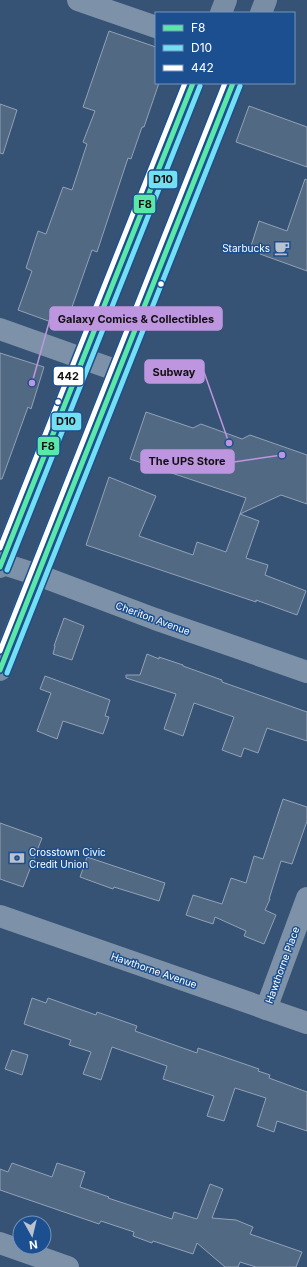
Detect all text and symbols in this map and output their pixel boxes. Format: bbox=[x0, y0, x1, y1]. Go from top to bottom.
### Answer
legend bbox=[155, 12, 295, 84]
text: F8 bbox=[191, 20, 206, 35]
text: D10 bbox=[191, 40, 212, 55]
text: 442 bbox=[191, 60, 214, 75]
line badge: D10 bbox=[148, 170, 178, 189]
text: D10 bbox=[153, 172, 173, 186]
line badge: F8 bbox=[133, 194, 156, 214]
text: F8 bbox=[138, 197, 152, 211]
cafe icon: Starbucks bbox=[273, 239, 291, 257]
place label: Starbucks bbox=[222, 242, 270, 254]
unlabelled marker bbox=[156, 279, 166, 289]
callout: Galaxy Comics & Collectibles bbox=[50, 307, 222, 330]
text: Galaxy Comics & Collectibles bbox=[58, 312, 214, 326]
callout: Subway bbox=[145, 360, 204, 383]
text: Subway bbox=[153, 365, 196, 379]
line badge: 442 bbox=[53, 366, 84, 386]
text: 442 bbox=[57, 369, 79, 383]
unlabelled marker bbox=[53, 397, 63, 407]
line badge: D10 bbox=[51, 412, 82, 431]
text: D10 bbox=[56, 414, 76, 428]
line badge: F8 bbox=[37, 436, 60, 456]
text: F8 bbox=[41, 439, 55, 453]
callout: The UPS Store bbox=[141, 450, 234, 473]
text: The UPS Store bbox=[149, 454, 226, 468]
street label: Cheriton Avenue bbox=[114, 599, 192, 637]
place label: Crosstown Civic Credit Union bbox=[29, 846, 106, 870]
bank icon: Crosstown Civic Credit Union bbox=[8, 849, 26, 867]
street label: Hawthorne Place bbox=[263, 925, 302, 1005]
street label: Hawthorne Avenue bbox=[109, 950, 199, 990]
north arrow bbox=[12, 1215, 52, 1255]
text: N bbox=[28, 1237, 39, 1252]

